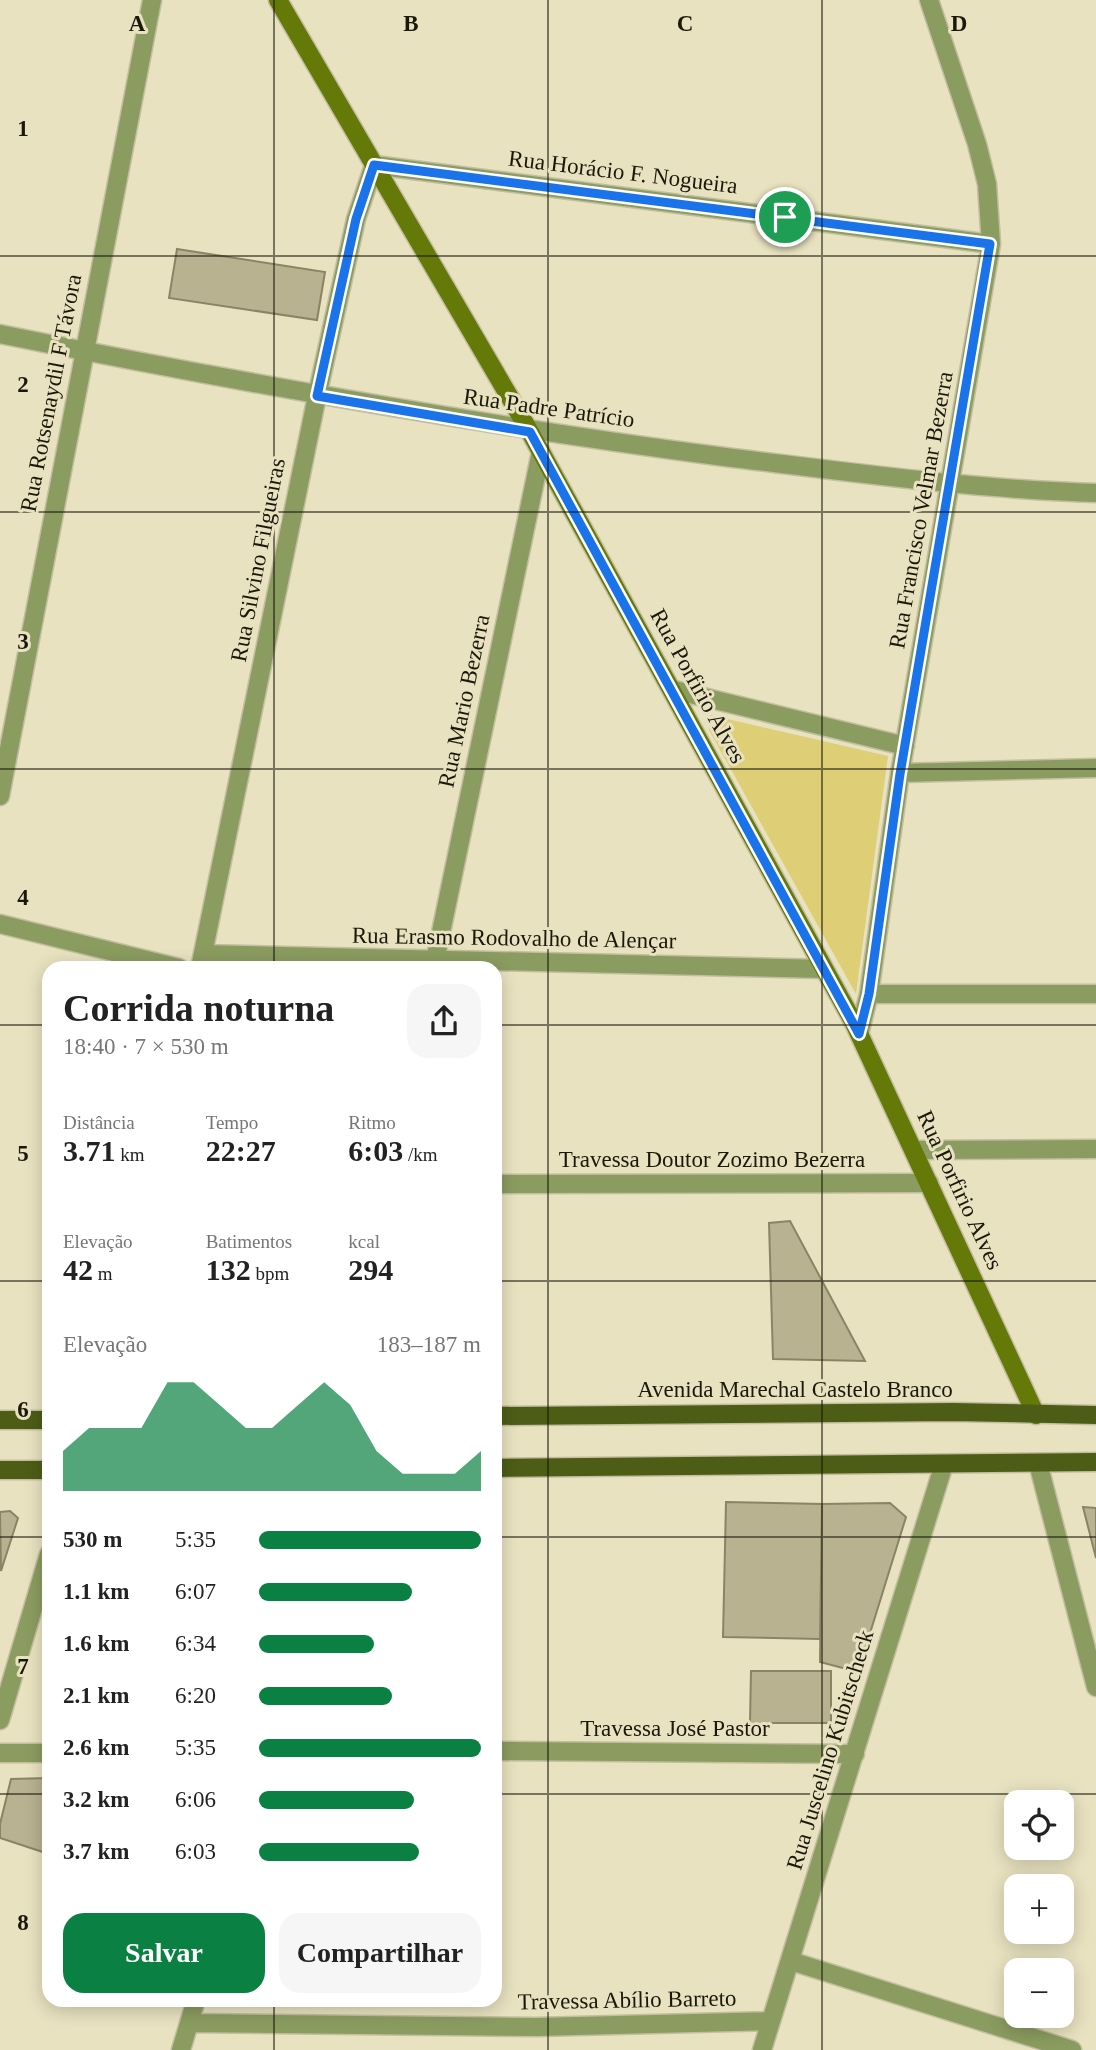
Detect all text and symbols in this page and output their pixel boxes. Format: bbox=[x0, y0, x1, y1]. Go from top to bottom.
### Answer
text: A bbox=[129, 11, 146, 36]
text: B bbox=[403, 11, 419, 36]
text: C bbox=[677, 11, 693, 36]
text: D bbox=[951, 11, 967, 36]
text: 1 bbox=[17, 116, 29, 141]
street label: Rua Horácio F. Nogueira bbox=[507, 146, 739, 198]
pin bbox=[755, 187, 815, 247]
icon: arrive bbox=[766, 198, 804, 236]
street label: Rua Rotsenaydil F Távora bbox=[16, 272, 86, 514]
street label: Rua Francisco Velmar Bezerra bbox=[884, 369, 958, 651]
text: 2 bbox=[17, 372, 29, 397]
street label: Rua Padre Patrício bbox=[462, 384, 636, 432]
street label: Rua Silvino Filgueiras bbox=[226, 456, 290, 664]
street label: Rua Porfirio Alves bbox=[645, 605, 751, 768]
street label: Rua Mario Bezerra bbox=[433, 612, 495, 790]
text: 3 bbox=[17, 629, 29, 654]
text: 4 bbox=[17, 885, 29, 910]
street label: Rua Erasmo Rodovalho de Alençar bbox=[352, 923, 677, 953]
button: share bbox=[407, 984, 481, 1058]
text: Corrida noturna bbox=[63, 987, 334, 1029]
text: 18:40 · 7 × 530 m bbox=[63, 1034, 229, 1059]
street label: Rua Porfirio Alves bbox=[912, 1107, 1008, 1273]
text: Distância bbox=[63, 1112, 135, 1133]
text: Tempo bbox=[206, 1112, 258, 1133]
text: Ritmo bbox=[348, 1112, 396, 1133]
text: 3.71 bbox=[63, 1134, 116, 1167]
text: 22:27 bbox=[206, 1134, 276, 1167]
text: 6:03 bbox=[348, 1134, 403, 1167]
text: 5 bbox=[17, 1141, 29, 1166]
text: km bbox=[116, 1144, 145, 1165]
text: /km bbox=[403, 1144, 438, 1165]
street label: Travessa Doutor Zozimo Bezerra bbox=[559, 1147, 865, 1172]
text: Elevação bbox=[63, 1231, 133, 1252]
text: Batimentos bbox=[206, 1231, 292, 1252]
text: kcal bbox=[348, 1231, 380, 1252]
text: 42 bbox=[63, 1253, 93, 1286]
text: 132 bbox=[206, 1253, 251, 1286]
text: 294 bbox=[348, 1253, 393, 1286]
text: m bbox=[93, 1263, 113, 1284]
text: bpm bbox=[251, 1263, 289, 1284]
text: Elevação bbox=[63, 1332, 147, 1357]
text: 183–187 m bbox=[377, 1332, 481, 1357]
street label: Avenida Marechal Castelo Branco bbox=[637, 1377, 953, 1402]
text: 6 bbox=[17, 1397, 29, 1422]
text: 530 m bbox=[63, 1527, 122, 1552]
text: 5:35 bbox=[175, 1527, 216, 1552]
text: 1.1 km bbox=[63, 1579, 129, 1604]
text: 6:07 bbox=[175, 1579, 216, 1604]
street label: Rua Juscelino Kubitscheck bbox=[782, 1627, 879, 1873]
text: 1.6 km bbox=[63, 1631, 129, 1656]
text: 6:34 bbox=[175, 1631, 216, 1656]
text: 7 bbox=[17, 1654, 29, 1679]
text: 2.1 km bbox=[63, 1683, 129, 1708]
text: 6:20 bbox=[175, 1683, 216, 1708]
street label: Travessa José Pastor bbox=[580, 1716, 770, 1741]
text: 2.6 km bbox=[63, 1735, 129, 1760]
text: 5:35 bbox=[175, 1735, 216, 1760]
text: 3.2 km bbox=[63, 1787, 129, 1812]
text: 6:06 bbox=[175, 1787, 216, 1812]
map controls bbox=[1004, 1790, 1074, 2028]
button: locate bbox=[1004, 1790, 1074, 1860]
text: 3.7 km bbox=[63, 1839, 129, 1864]
text: 6:03 bbox=[175, 1839, 216, 1864]
button: + bbox=[1004, 1874, 1074, 1944]
text: 8 bbox=[17, 1910, 29, 1935]
button: Salvar bbox=[63, 1913, 265, 1993]
button: Compartilhar bbox=[279, 1913, 481, 1993]
button: − bbox=[1004, 1958, 1074, 2028]
street label: Travessa Abílio Barreto bbox=[517, 1986, 737, 2014]

